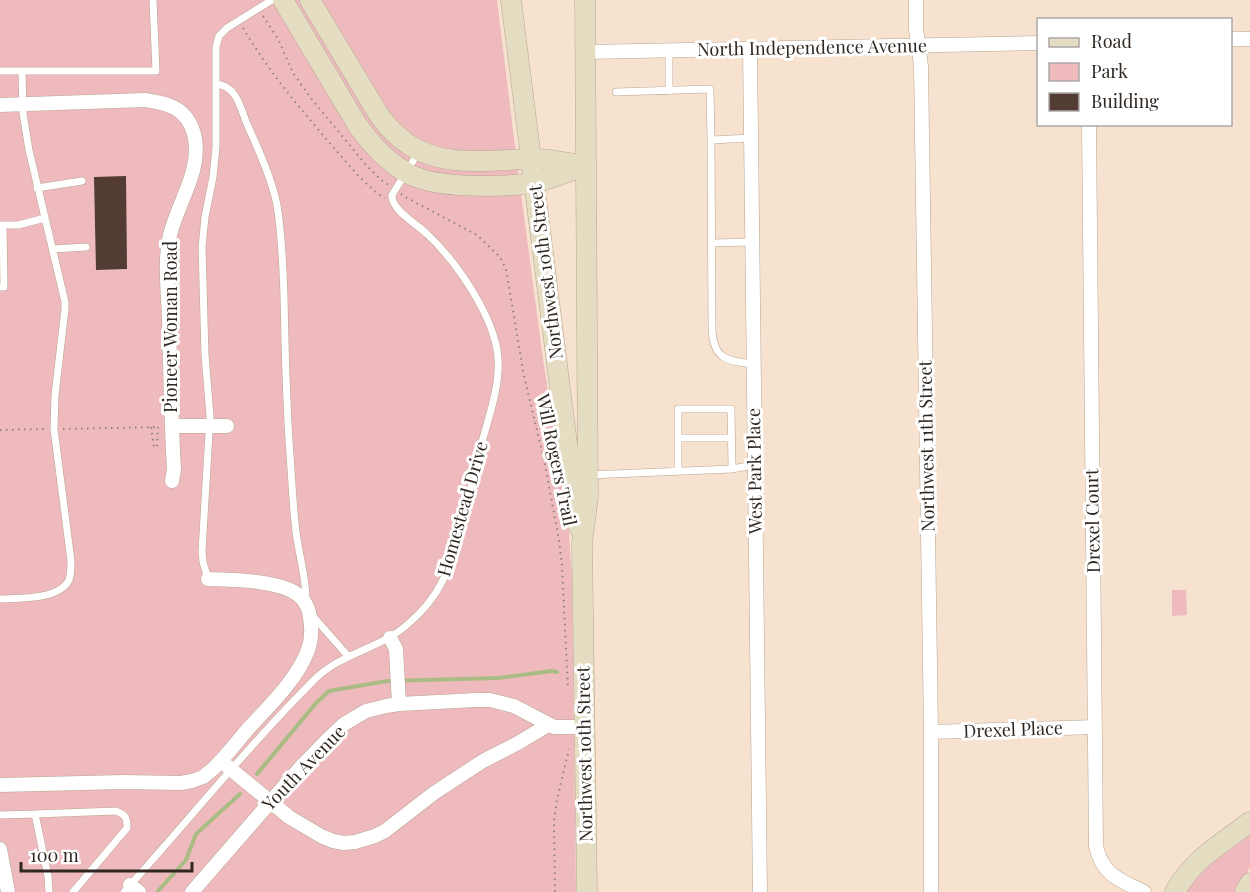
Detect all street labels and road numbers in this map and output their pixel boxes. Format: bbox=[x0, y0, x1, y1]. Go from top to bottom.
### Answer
street label: North Independence Avenue bbox=[697, 33, 927, 61]
street label: Northwest 10th Street bbox=[522, 183, 568, 361]
street label: Pioneer Woman Road bbox=[158, 240, 182, 413]
street label: Northwest 11th Street bbox=[912, 359, 939, 532]
street label: Will Rogers Trail bbox=[531, 391, 583, 528]
street label: West Park Place bbox=[741, 408, 767, 535]
street label: Homestead Drive bbox=[431, 438, 493, 579]
street label: Drexel Court bbox=[1079, 468, 1105, 573]
street label: Northwest 10th Street bbox=[570, 665, 598, 842]
street label: Drexel Place bbox=[963, 715, 1063, 743]
street label: Youth Avenue bbox=[256, 719, 350, 816]

